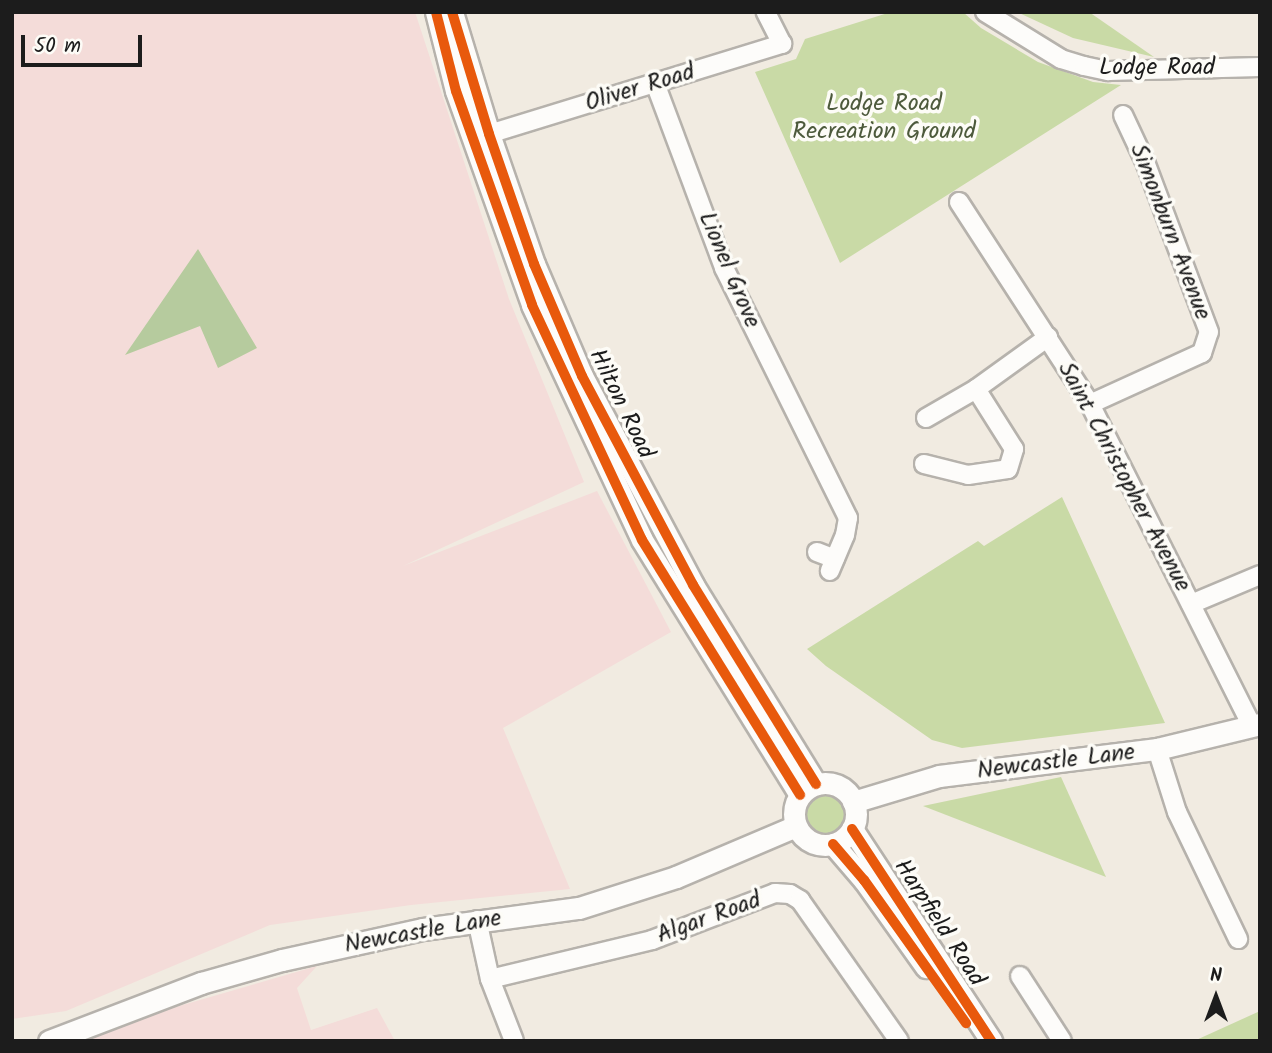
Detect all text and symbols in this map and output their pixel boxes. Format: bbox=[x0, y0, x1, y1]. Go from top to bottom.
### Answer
scale bar bbox=[24, 21, 145, 65]
text: 50 m bbox=[34, 30, 81, 63]
street label: Lodge Road bbox=[1099, 54, 1215, 82]
street label: Oliver Road bbox=[582, 58, 698, 118]
park label: Lodge Road Recreation Ground bbox=[792, 90, 976, 146]
street label: Simonburn Avenue bbox=[1123, 140, 1217, 324]
street label: Lionel Grove bbox=[692, 208, 766, 332]
street label: Hilton Road bbox=[582, 344, 660, 464]
street label: Saint Christopher Avenue bbox=[1051, 357, 1197, 597]
street label: Newcastle Lane bbox=[975, 738, 1137, 786]
street label: Harpfield Road bbox=[887, 854, 991, 992]
street label: Algar Road bbox=[653, 886, 765, 950]
street label: Newcastle Lane bbox=[342, 904, 504, 960]
text: N bbox=[1210, 961, 1222, 991]
north arrow bbox=[1181, 962, 1251, 1032]

